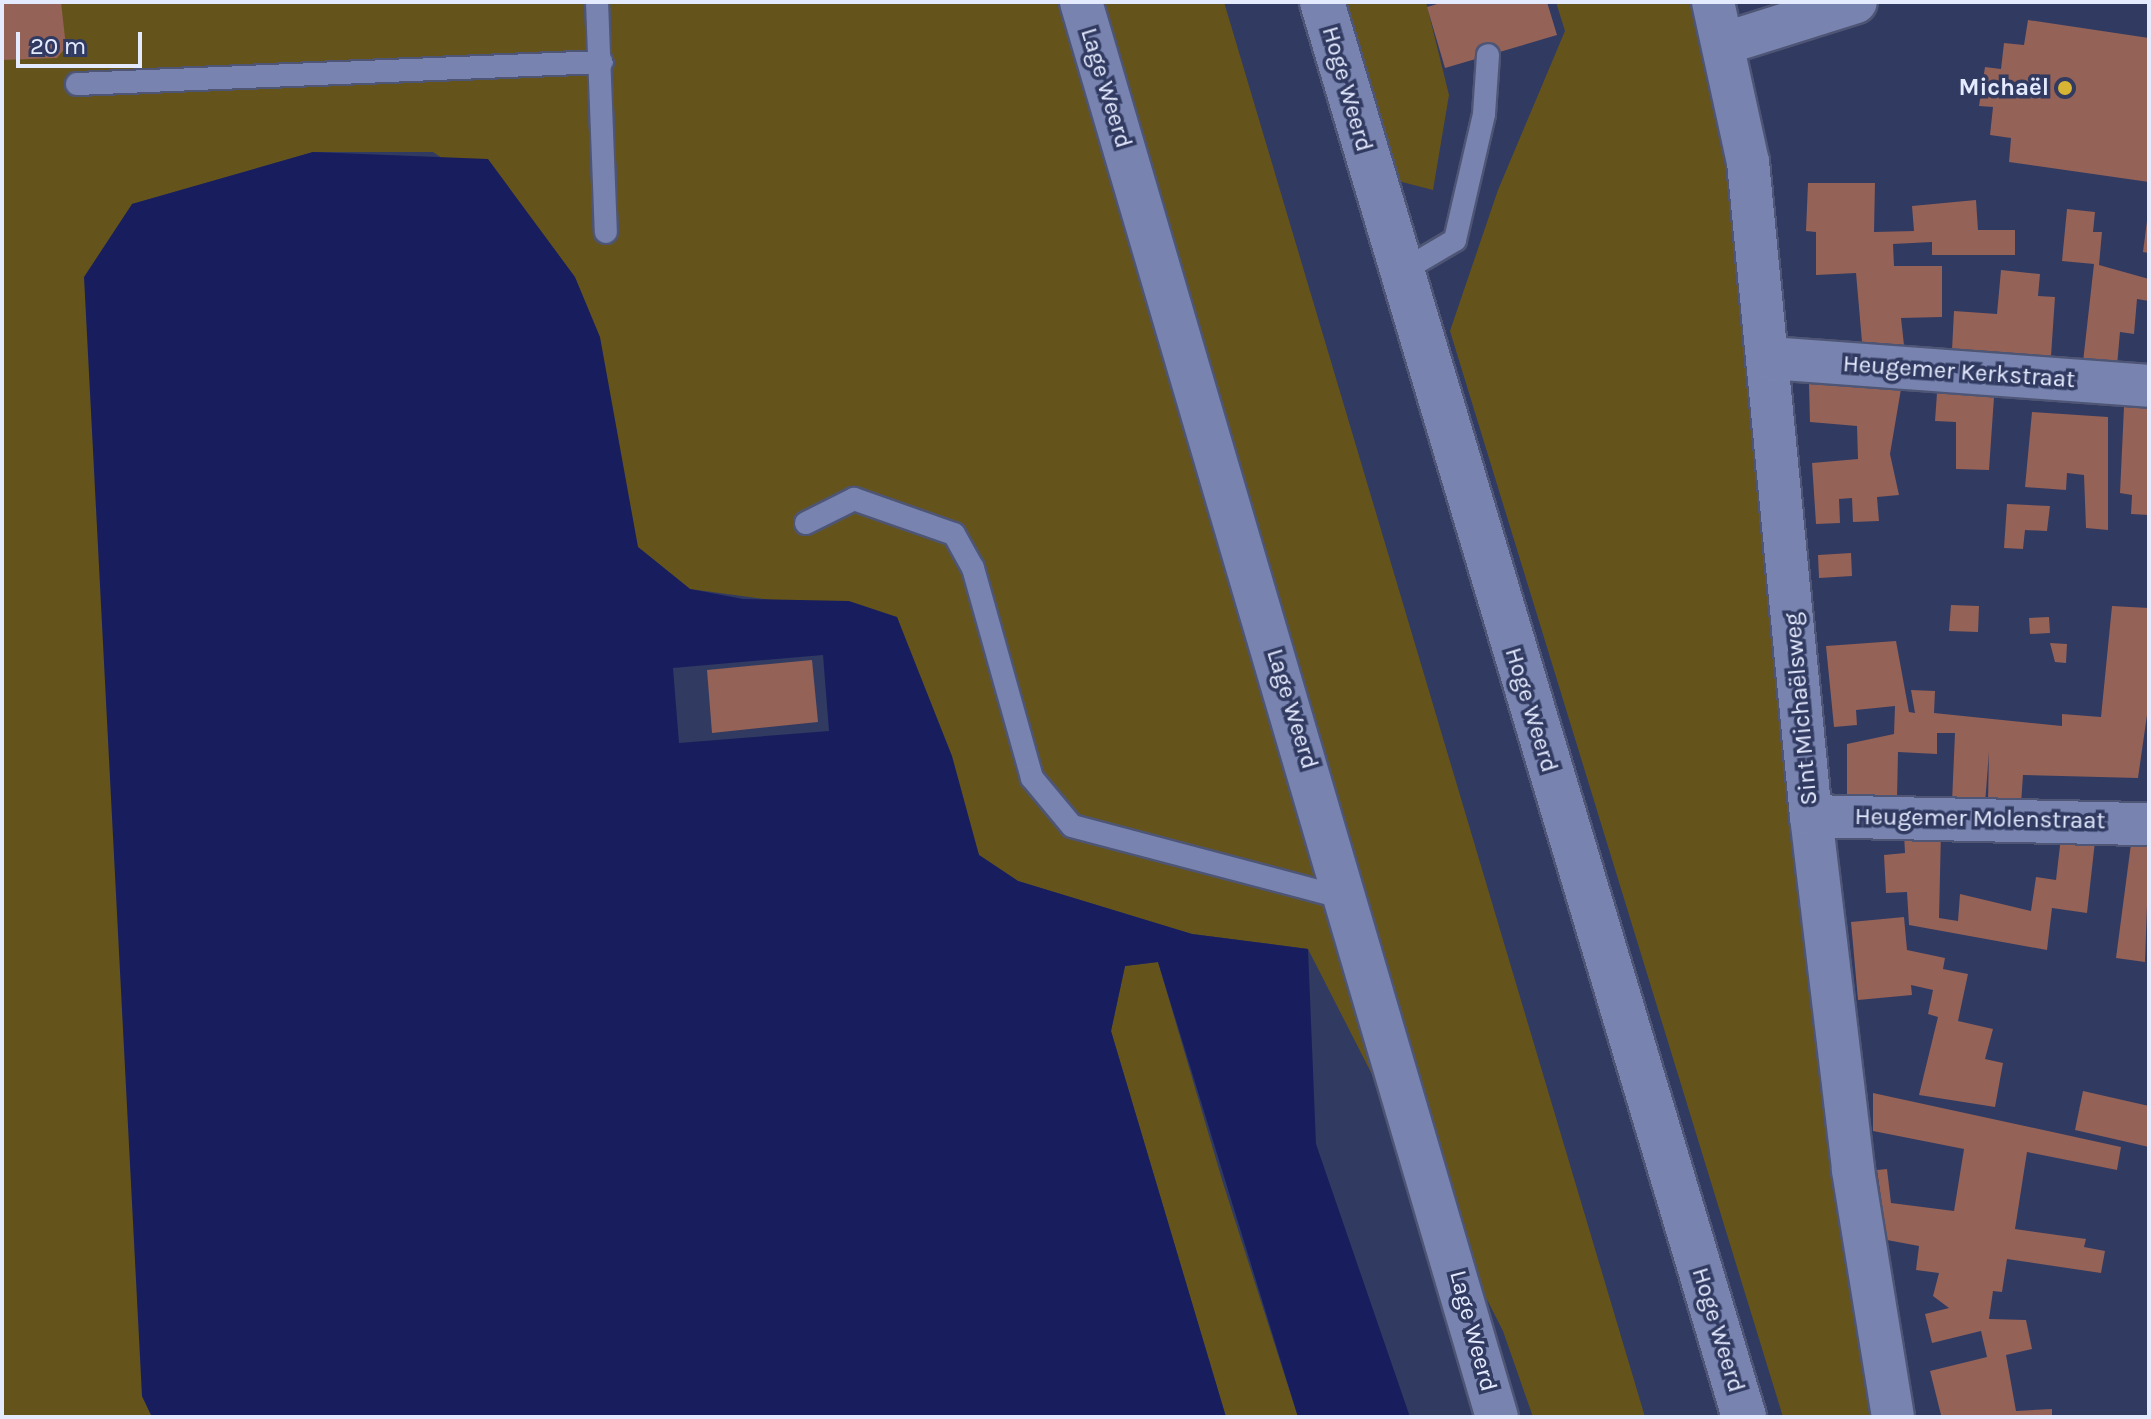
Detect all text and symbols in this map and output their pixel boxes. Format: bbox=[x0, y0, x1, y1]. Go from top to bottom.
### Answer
scale bar bbox=[20, 16, 146, 66]
street label: Hoge Weerd bbox=[1315, 23, 1379, 155]
street label: Lage Weerd bbox=[1074, 24, 1138, 152]
text: 20 m bbox=[30, 32, 86, 60]
place label: Michaël bbox=[1958, 74, 2049, 102]
marker: Michaël bbox=[2056, 79, 2074, 97]
street label: Heugemer Kerkstraat bbox=[1842, 350, 2076, 394]
street label: Sint Michaëlsweg bbox=[1778, 611, 1824, 807]
street label: Hoge Weerd bbox=[1498, 644, 1564, 776]
street label: Lage Weerd bbox=[1260, 645, 1324, 773]
street label: Heugemer Molenstraat bbox=[1854, 802, 2106, 836]
street label: Hoge Weerd bbox=[1685, 1264, 1751, 1396]
street label: Lage Weerd bbox=[1443, 1267, 1503, 1395]

